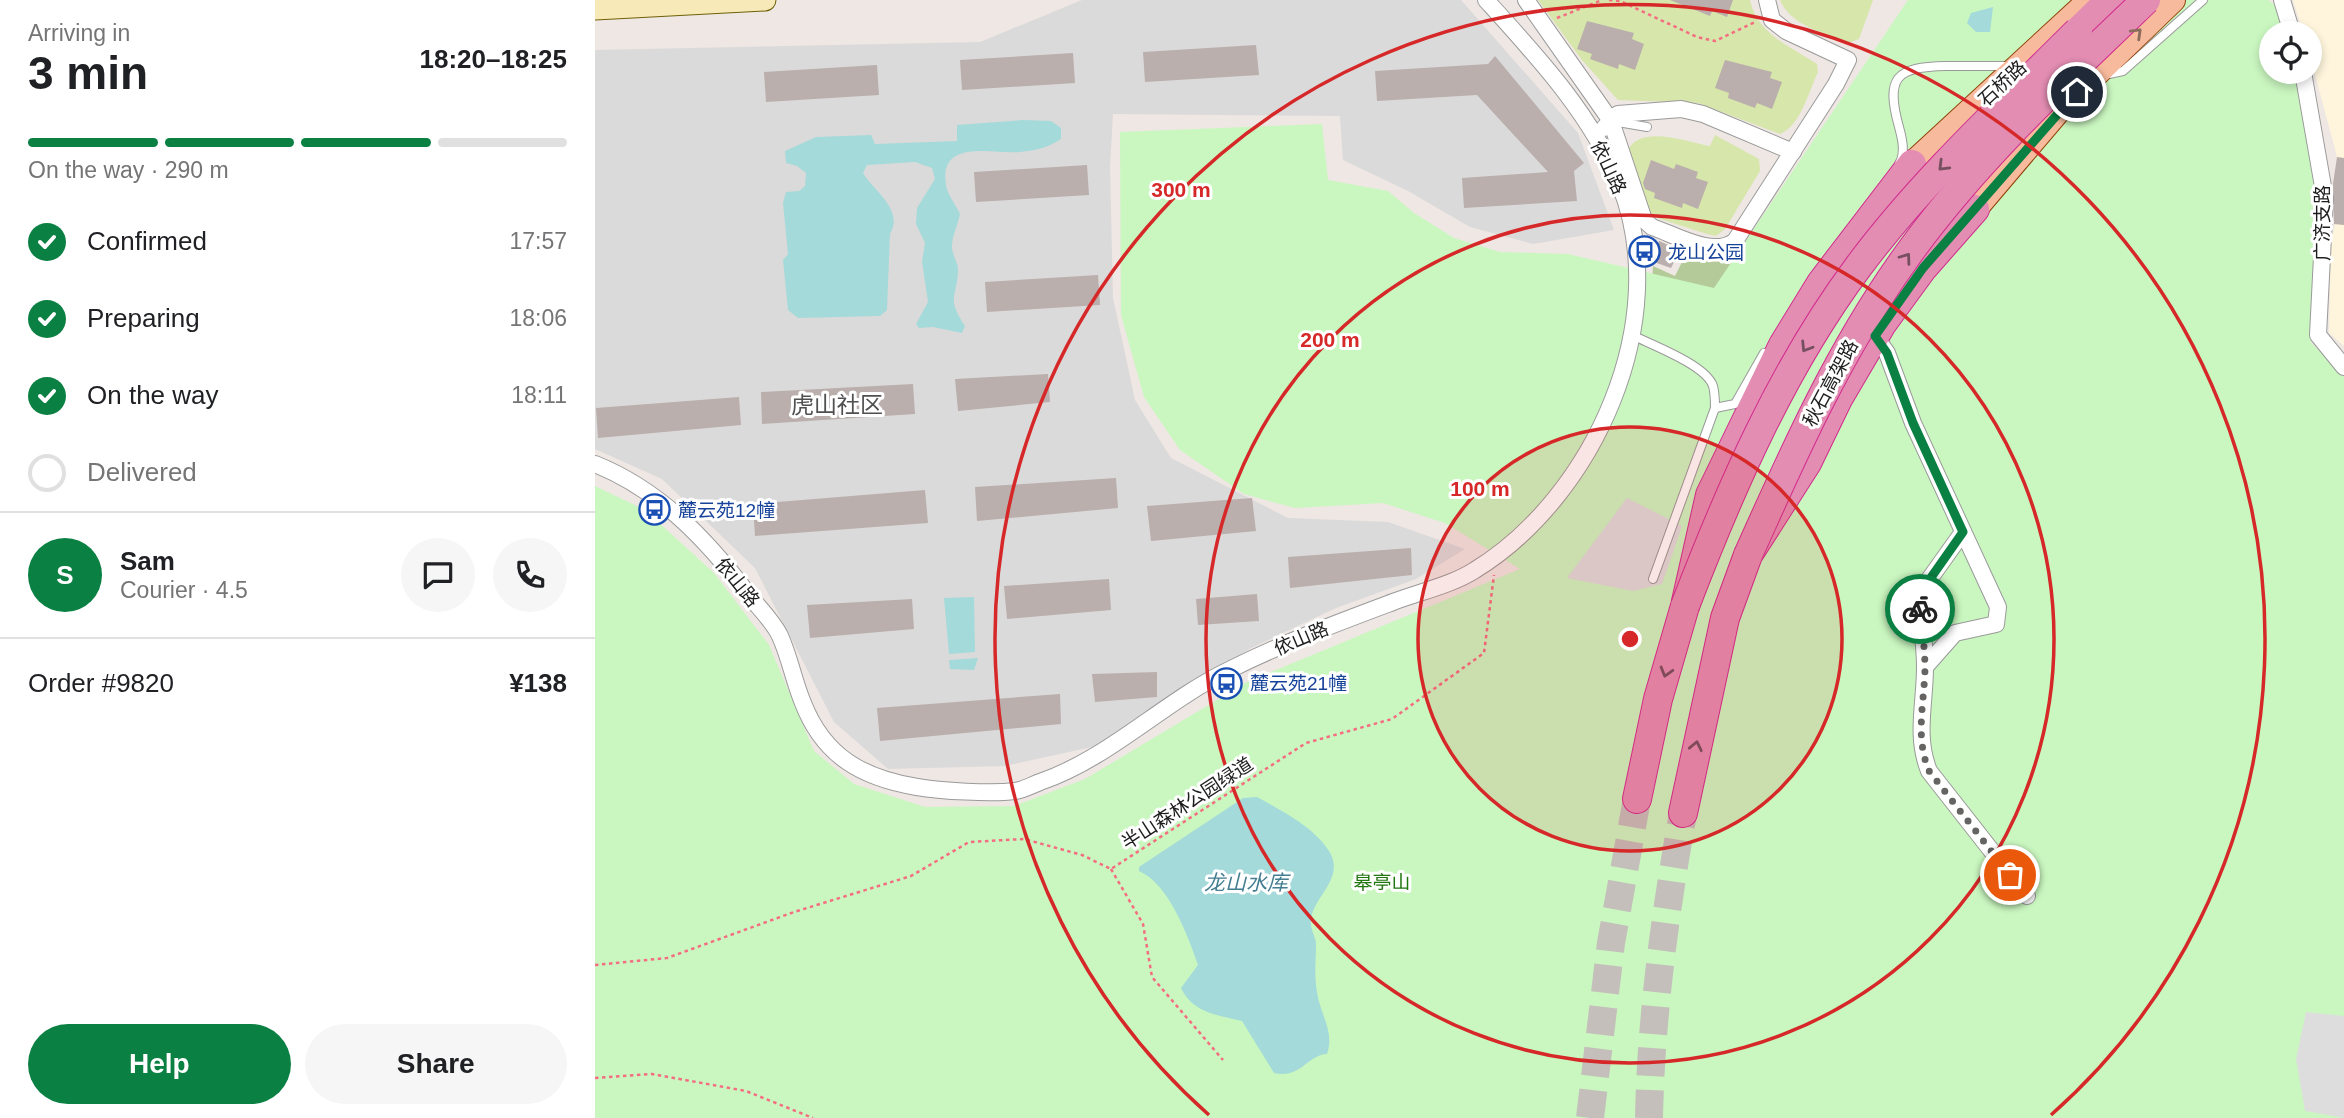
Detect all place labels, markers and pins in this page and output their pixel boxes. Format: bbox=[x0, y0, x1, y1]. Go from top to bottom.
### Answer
pin bbox=[2047, 62, 2107, 122]
bus stop icon: 龙山公园 bbox=[1628, 235, 1662, 269]
place label: 龙山公园 bbox=[1668, 242, 1744, 263]
bus stop icon: 麓云苑12幢 bbox=[638, 493, 672, 527]
place label: 麓云苑12幢 bbox=[678, 500, 775, 521]
centre of rings bbox=[1618, 627, 1642, 651]
bus stop icon: 麓云苑21幢 bbox=[1210, 666, 1244, 700]
place label: 麓云苑21幢 bbox=[1250, 673, 1347, 694]
pin bbox=[1980, 845, 2040, 905]

